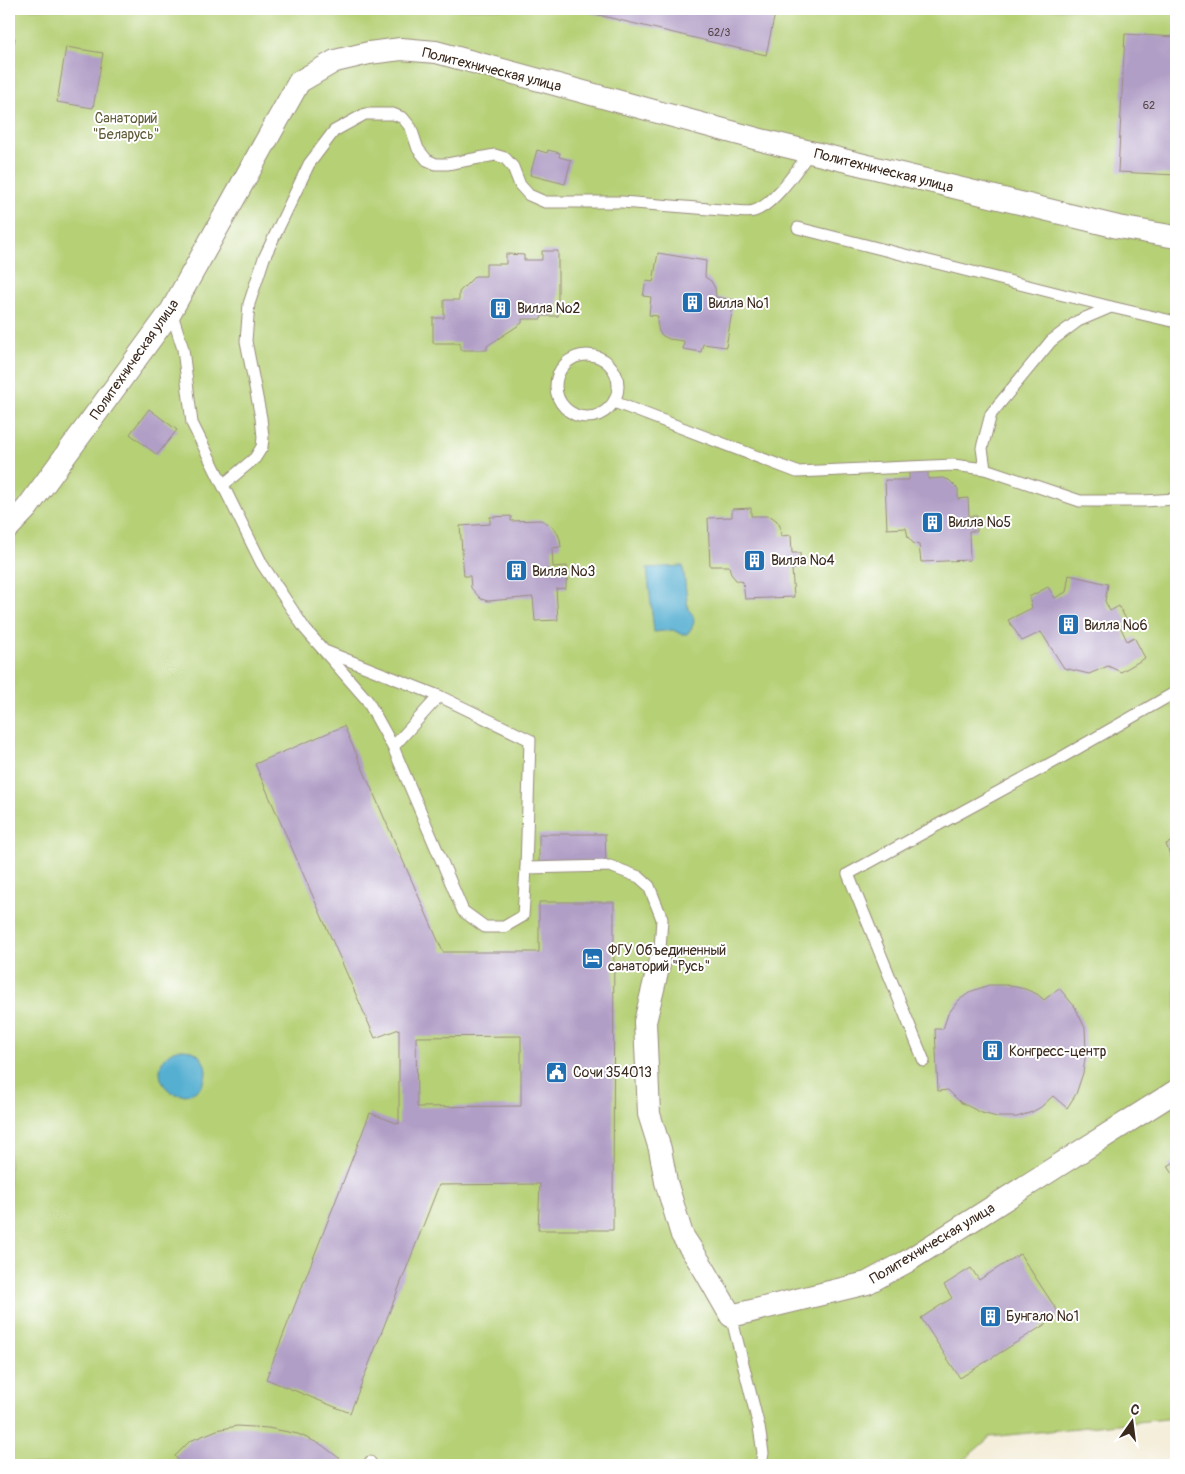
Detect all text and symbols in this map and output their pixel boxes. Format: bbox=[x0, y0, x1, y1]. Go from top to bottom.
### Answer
house number: 62/3 bbox=[708, 26, 730, 39]
street label: Политехническая улица bbox=[420, 44, 563, 95]
house number: 62 bbox=[1143, 99, 1155, 112]
park label: Санаторий "Беларусь" bbox=[93, 110, 159, 143]
street label: Политехническая улица bbox=[812, 145, 955, 196]
building icon: Вилла №1 bbox=[680, 291, 704, 315]
place label: Вилла №1 bbox=[708, 295, 769, 312]
street label: Политехническая улица bbox=[86, 296, 182, 423]
building icon: Вилла №2 bbox=[489, 296, 513, 320]
place label: Вилла №2 bbox=[517, 300, 580, 317]
building icon: Вилла №5 bbox=[920, 510, 944, 534]
place label: Вилла №5 bbox=[948, 514, 1011, 531]
building icon: Вилла №4 bbox=[743, 548, 767, 572]
place label: Вилла №4 bbox=[771, 552, 835, 569]
building icon: Вилла №3 bbox=[504, 559, 528, 583]
place label: Вилла №3 bbox=[532, 563, 595, 580]
building icon: Вилла №6 bbox=[1056, 613, 1080, 637]
place label: Вилла №6 bbox=[1084, 617, 1148, 634]
place label: ФГУ Объединенный санаторий "Русь" bbox=[608, 942, 726, 975]
hotel icon: ФГУ Объединенный санаторий "Русь" bbox=[580, 946, 604, 970]
building icon: Конгресс-центр bbox=[981, 1039, 1005, 1063]
place label: Конгресс-центр bbox=[1009, 1043, 1107, 1060]
public building icon: Сочи 354013 bbox=[545, 1060, 569, 1084]
place label: Сочи 354013 bbox=[573, 1064, 652, 1081]
street label: Политехническая улица bbox=[867, 1199, 998, 1288]
building icon: Бунгало №1 bbox=[978, 1304, 1002, 1328]
place label: Бунгало №1 bbox=[1006, 1308, 1079, 1325]
north arrow bbox=[1108, 1396, 1158, 1446]
text: С bbox=[1129, 1401, 1142, 1419]

